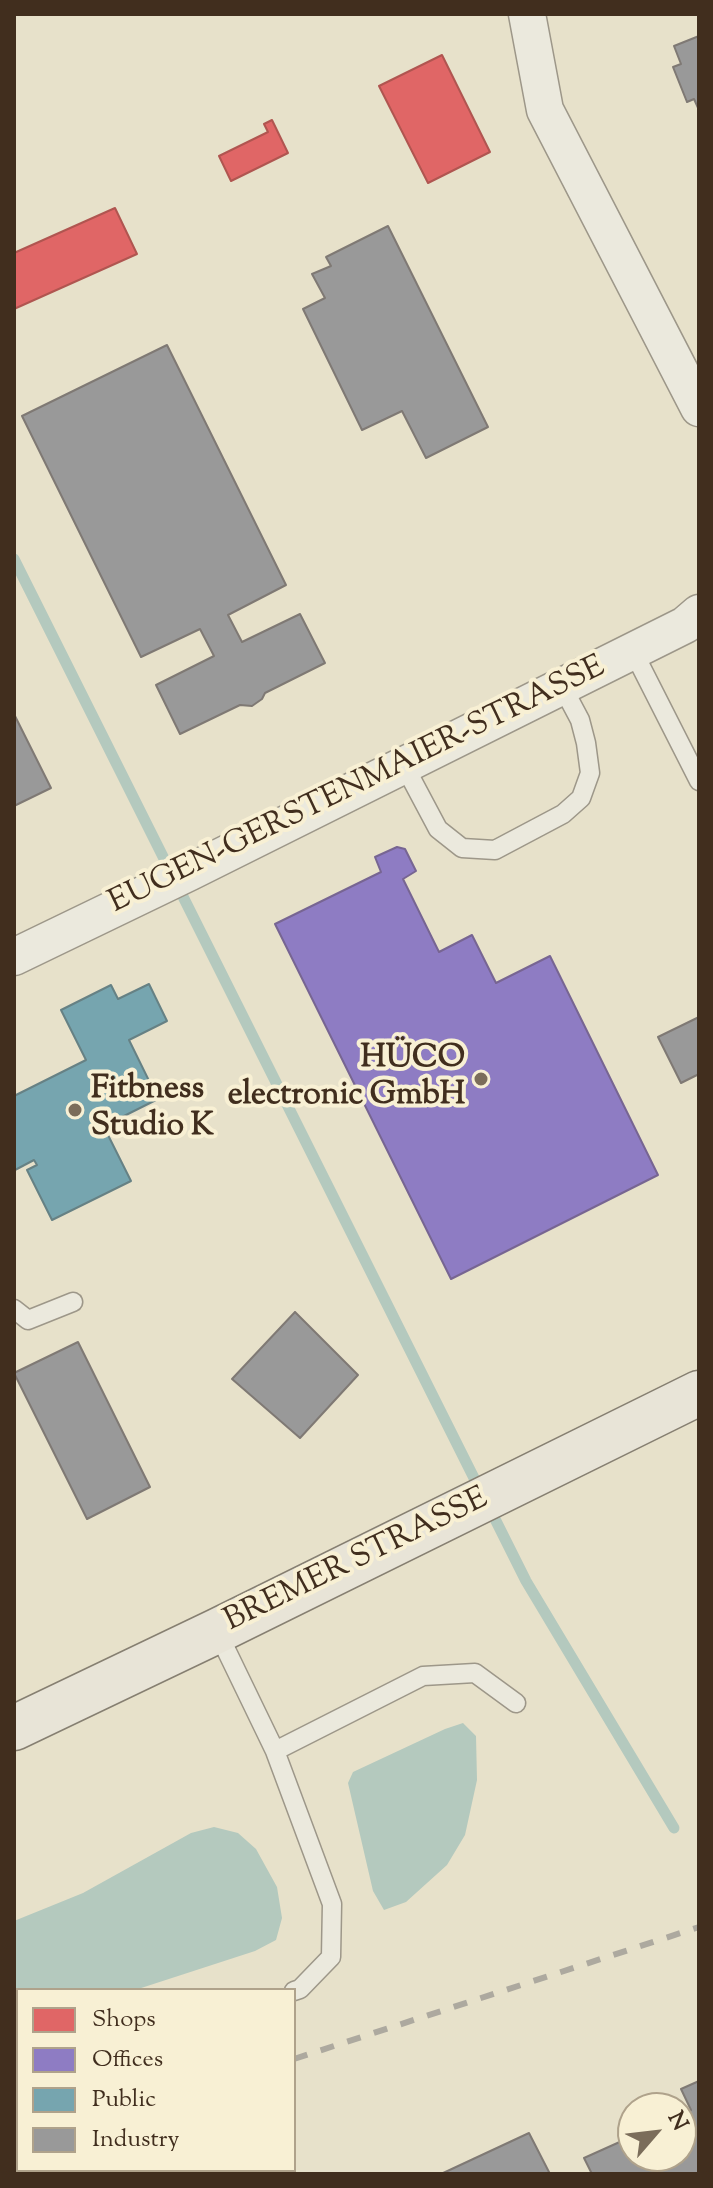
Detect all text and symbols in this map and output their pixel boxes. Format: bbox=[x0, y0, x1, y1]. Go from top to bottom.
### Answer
street label: EUGEN-GERSTENMAIER-STRASSE bbox=[104, 650, 612, 924]
place label: HÜCO electronic GmbH bbox=[228, 1042, 465, 1117]
marker: HÜCO electronic GmbH bbox=[472, 1070, 490, 1088]
place label: Fitbness Studio K bbox=[91, 1073, 214, 1148]
marker: Fitbness Studio K bbox=[66, 1101, 84, 1119]
street label: BREMER STRASSE bbox=[219, 1482, 495, 1642]
legend bbox=[16, 1988, 296, 2172]
text: Shops bbox=[92, 2003, 156, 2037]
text: Offices bbox=[92, 2043, 163, 2077]
text: Public bbox=[92, 2083, 156, 2117]
north arrow bbox=[617, 2092, 697, 2172]
text: N bbox=[658, 2106, 695, 2137]
text: Industry bbox=[92, 2123, 180, 2157]

